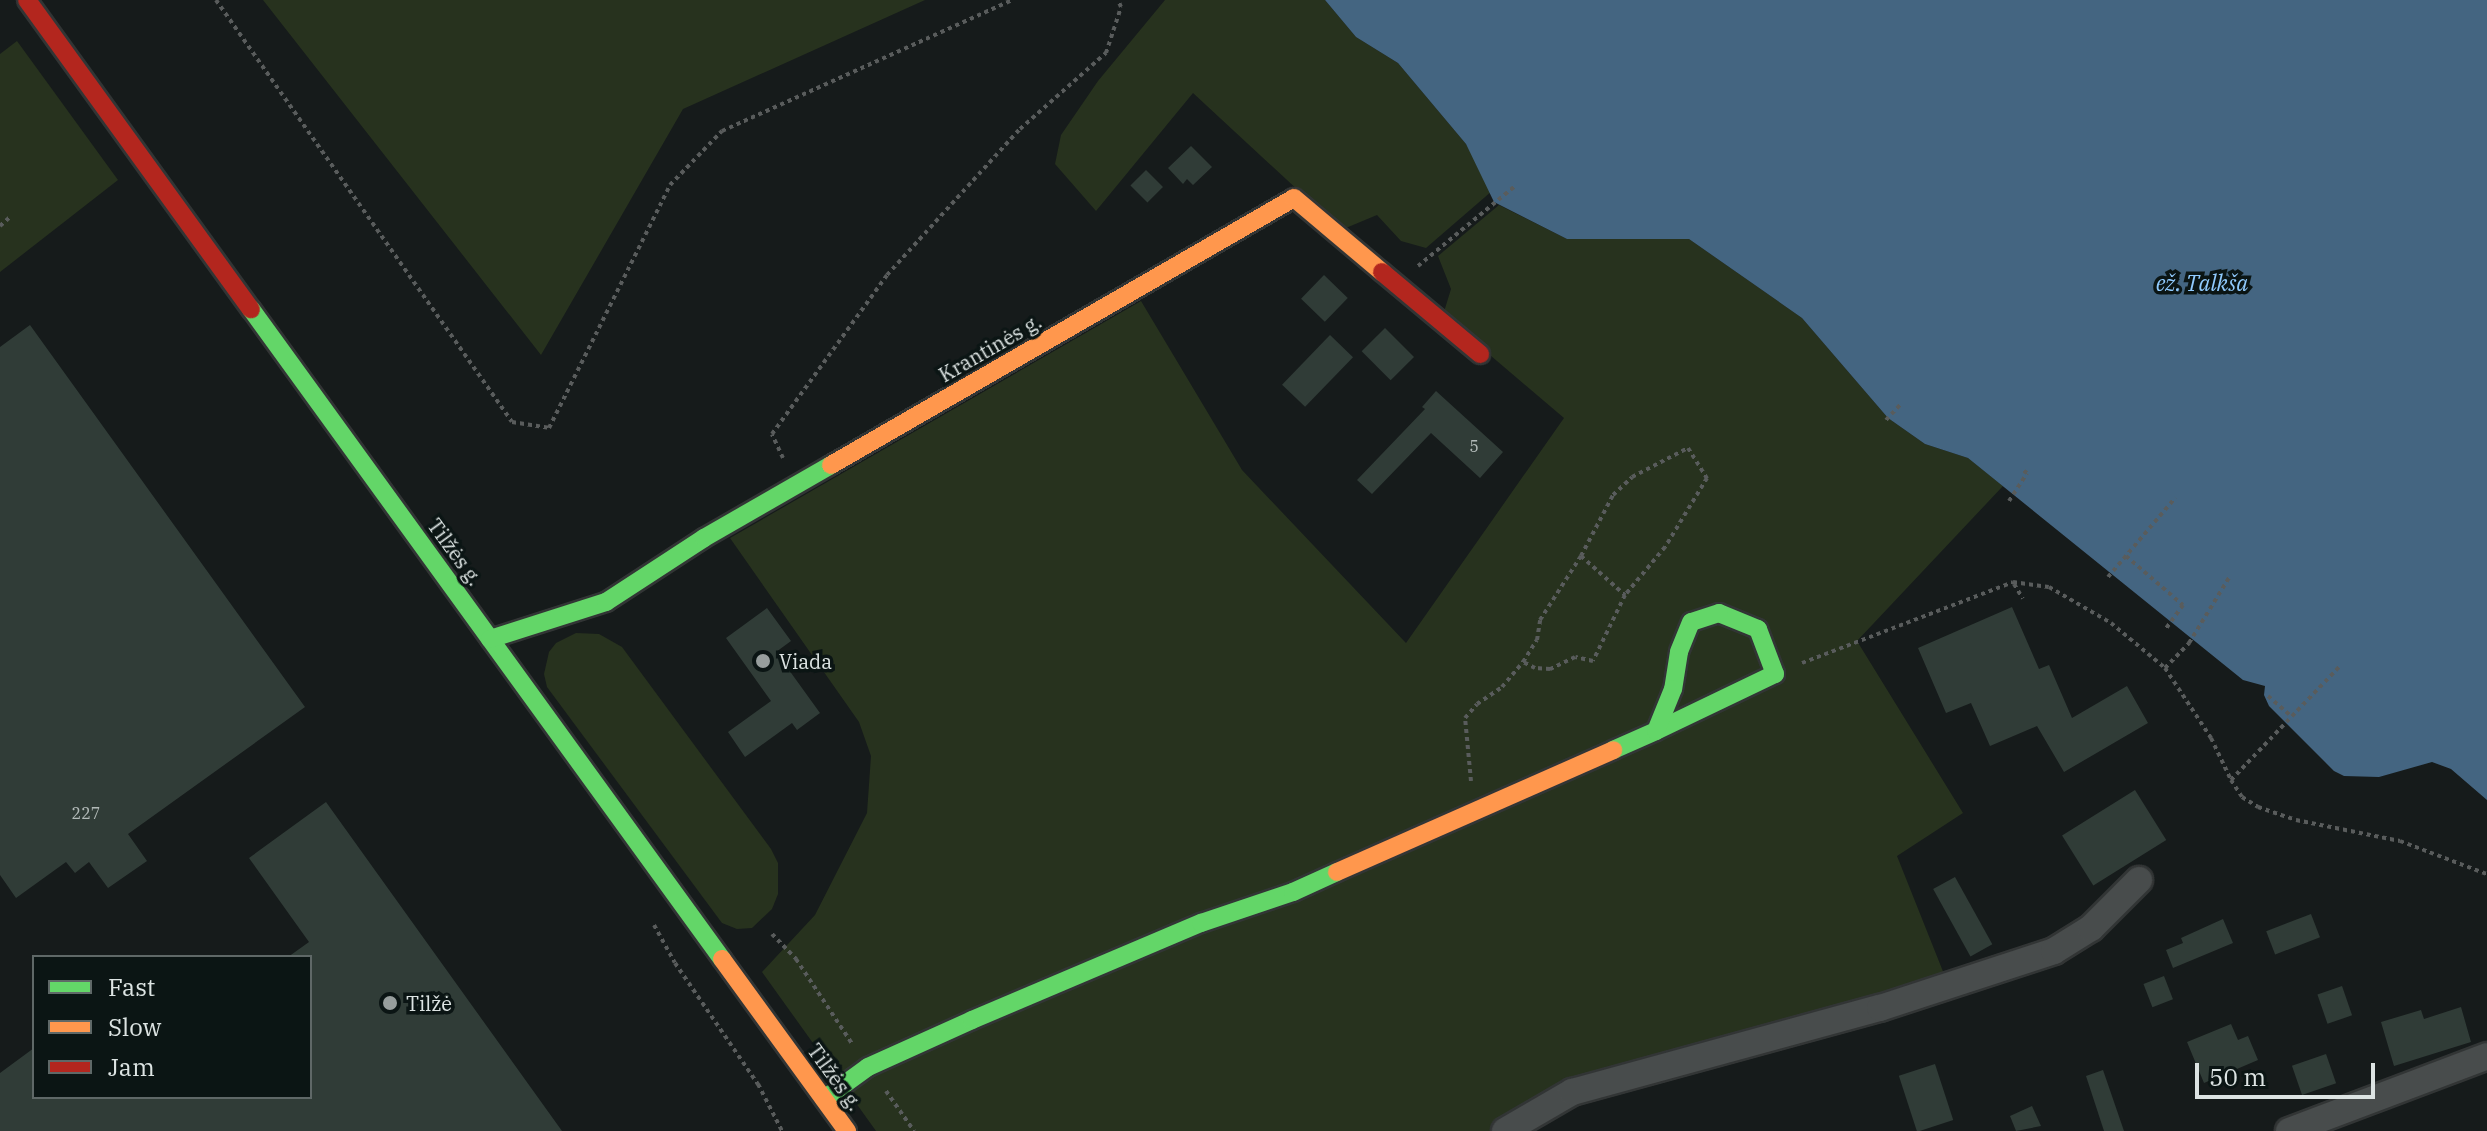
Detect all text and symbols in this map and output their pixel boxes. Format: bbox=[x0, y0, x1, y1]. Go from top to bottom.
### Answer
water label: ež. Talkša bbox=[2156, 270, 2248, 296]
street label: Krantinės g. bbox=[935, 309, 1045, 387]
house number: 5 bbox=[1469, 436, 1479, 456]
street label: Tilžės g. bbox=[423, 514, 487, 590]
place label: Viada bbox=[779, 649, 832, 673]
marker: Viada bbox=[754, 652, 772, 670]
house number: 227 bbox=[72, 803, 100, 823]
legend bbox=[32, 955, 312, 1099]
text: Fast bbox=[108, 971, 155, 1003]
place label: Tilžė bbox=[406, 991, 452, 1015]
marker: Tilžė bbox=[381, 994, 399, 1012]
text: Slow bbox=[108, 1011, 161, 1043]
street label: Tilžės g. bbox=[803, 1039, 867, 1115]
scale bar bbox=[2199, 1047, 2379, 1097]
text: Jam bbox=[108, 1051, 155, 1083]
text: 50 m bbox=[2209, 1061, 2266, 1093]

